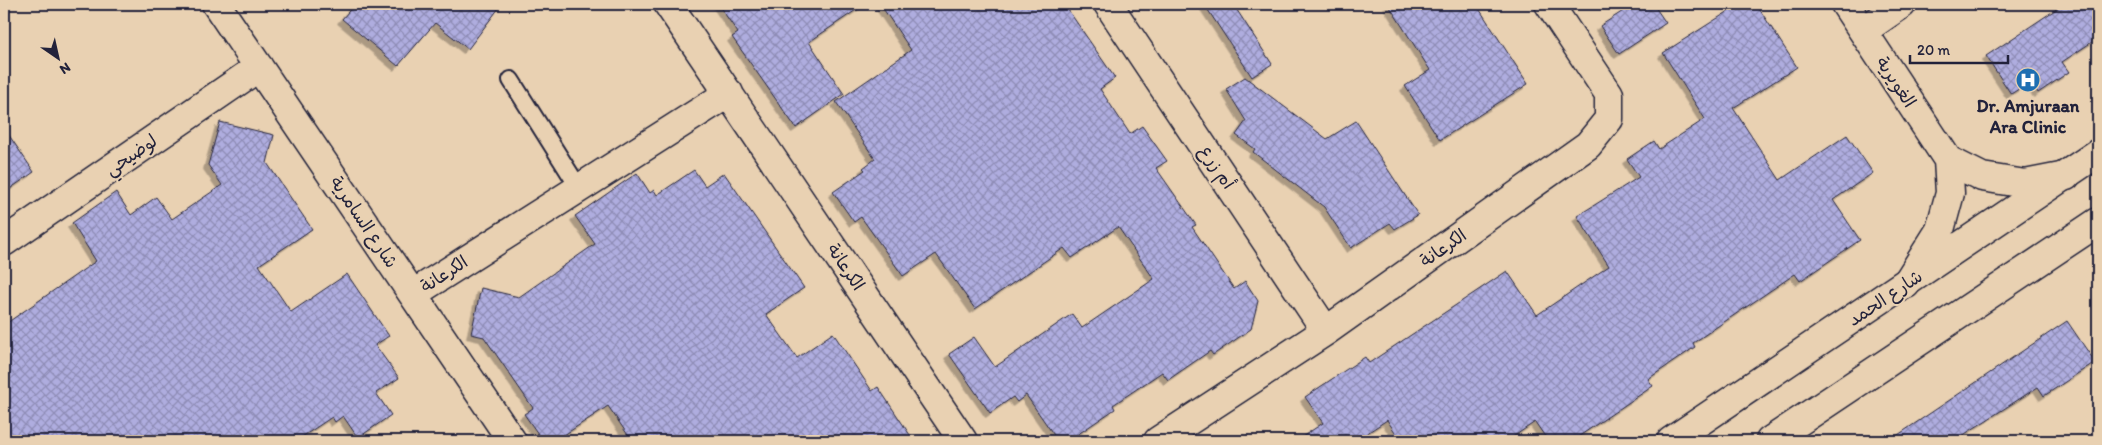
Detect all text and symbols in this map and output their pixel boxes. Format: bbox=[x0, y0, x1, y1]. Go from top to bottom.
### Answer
north arrow bbox=[32, 32, 82, 82]
scale bar bbox=[1910, 32, 2007, 64]
text: 20 m bbox=[1917, 41, 1951, 59]
street label: الغويرية bbox=[1871, 52, 1921, 112]
text: N bbox=[56, 59, 74, 78]
hospital icon: Dr. Amjuraan Ara Clinic bbox=[2015, 67, 2041, 93]
place label: Dr. Amjuraan Ara Clinic bbox=[1977, 95, 2080, 138]
street label: لوضيحي bbox=[101, 130, 164, 185]
street label: أم زرع bbox=[1192, 141, 1240, 195]
street label: شارع السامرية bbox=[324, 172, 403, 273]
street label: الكرعانة bbox=[1415, 224, 1471, 272]
street label: الكرعانة bbox=[822, 239, 870, 295]
street label: الكرعانة bbox=[416, 251, 472, 297]
street label: شارع الحمد bbox=[1843, 265, 1927, 332]

